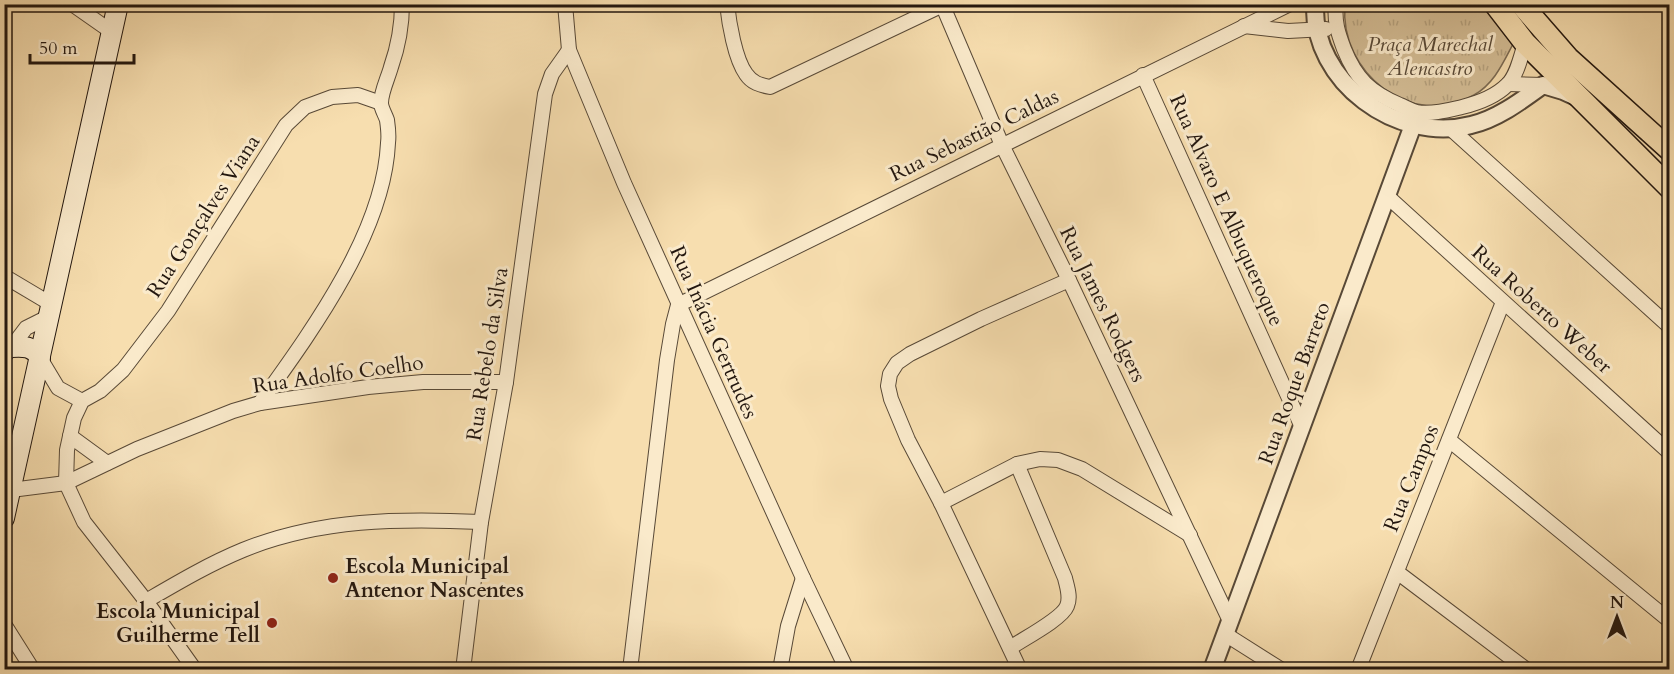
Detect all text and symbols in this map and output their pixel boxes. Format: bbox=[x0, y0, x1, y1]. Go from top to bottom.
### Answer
scale bar bbox=[30, 27, 134, 65]
park label: Praça Marechal Alencastro bbox=[1367, 30, 1494, 83]
text: 50 m bbox=[39, 36, 78, 61]
street label: Rua Sebastião Caldas bbox=[885, 82, 1064, 189]
street label: Rua Alvaro E Albuqueroque bbox=[1162, 90, 1291, 331]
street label: Rua Gonçalves Viana bbox=[140, 129, 267, 303]
street label: Rua James Rodgers bbox=[1052, 221, 1153, 387]
street label: Rua Roberto Weber bbox=[1465, 238, 1618, 381]
street label: Rua Inácia Gertrudes bbox=[662, 241, 765, 423]
street label: Rua Rebelo da Silva bbox=[459, 265, 516, 443]
street label: Rua Roque Barreto bbox=[1252, 298, 1337, 468]
street label: Rua Adolfo Coelho bbox=[251, 348, 425, 401]
street label: Rua Campos bbox=[1377, 420, 1446, 536]
place label: Escola Municipal Antenor Nascentes bbox=[345, 552, 524, 605]
marker: Escola Municipal Antenor Nascentes bbox=[326, 571, 340, 585]
north arrow bbox=[1587, 587, 1647, 647]
text: N bbox=[1610, 592, 1624, 614]
place label: Escola Municipal Guilherme Tell bbox=[96, 597, 260, 650]
marker: Escola Municipal Guilherme Tell bbox=[265, 616, 279, 630]

